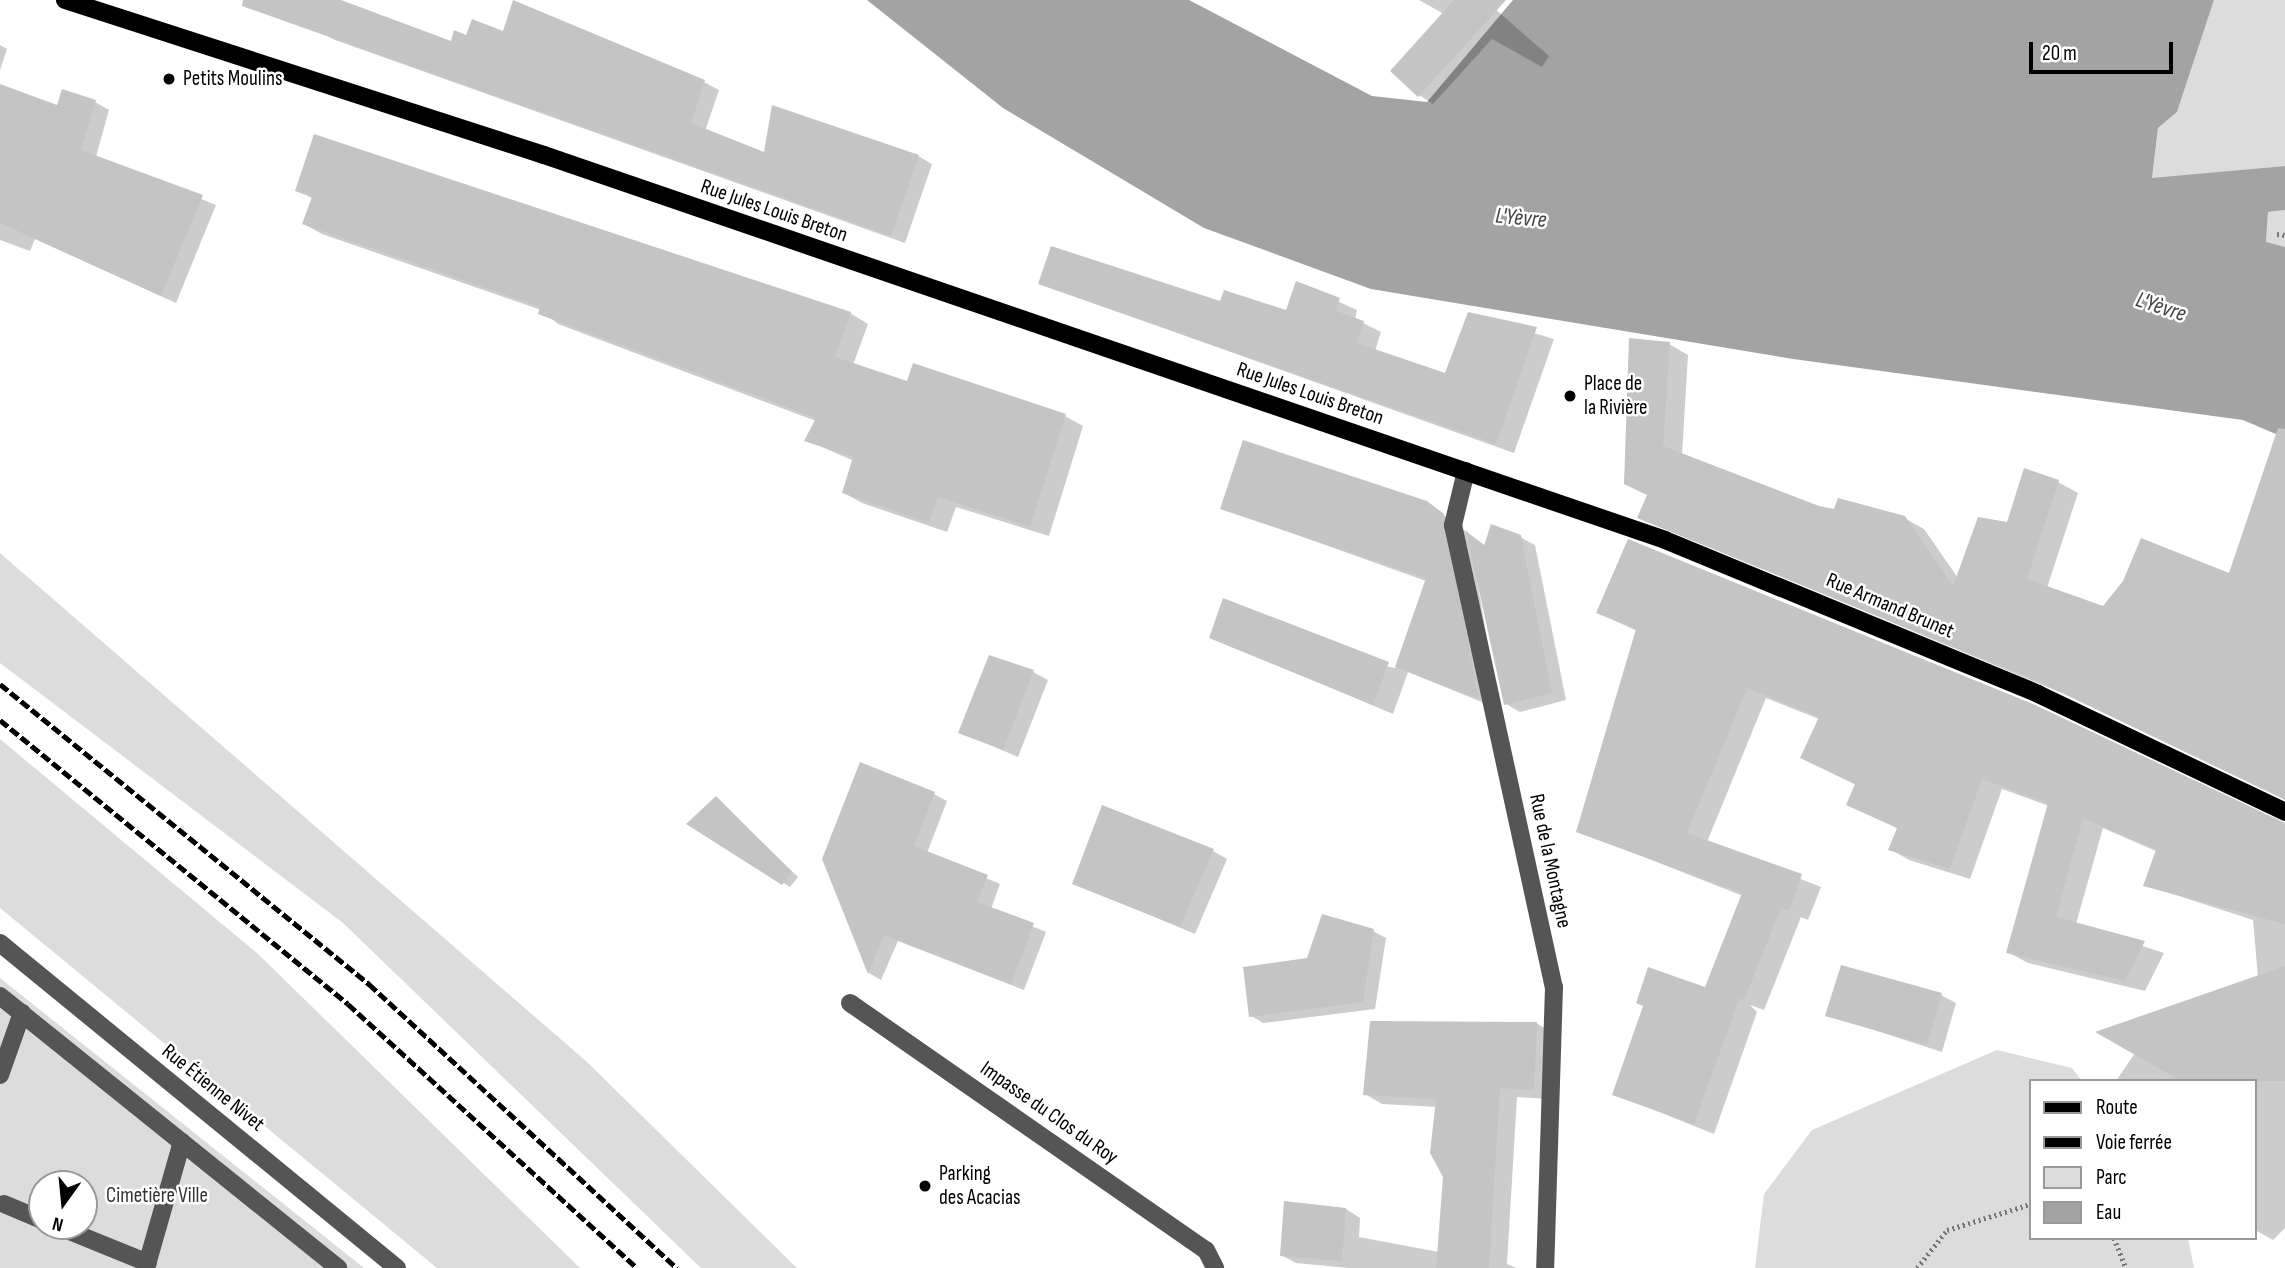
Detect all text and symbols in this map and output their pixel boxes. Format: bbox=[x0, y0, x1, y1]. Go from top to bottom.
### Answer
scale bar bbox=[2033, 28, 2176, 72]
text: 20 m bbox=[2042, 41, 2077, 66]
place label: Petits Moulins bbox=[183, 66, 282, 92]
marker: Petits Moulins bbox=[161, 71, 177, 87]
street label: Rue Jules Louis Breton bbox=[697, 174, 851, 248]
water label: L'Yèvre bbox=[1494, 202, 1548, 234]
water label: L'Yèvre bbox=[2132, 286, 2190, 328]
street label: Rue Jules Louis Breton bbox=[1233, 357, 1387, 431]
place label: Place de la Rivière bbox=[1584, 371, 1648, 421]
marker: Place de la Rivière bbox=[1562, 388, 1578, 404]
street label: Rue Armand Brunet bbox=[1822, 568, 1958, 644]
street label: Rue de la Montagne bbox=[1523, 792, 1577, 930]
street label: Rue Étienne Nivet bbox=[157, 1039, 269, 1137]
street label: Impasse du Clos du Roy bbox=[975, 1056, 1123, 1170]
legend bbox=[2030, 1079, 2257, 1240]
text: Route bbox=[2096, 1095, 2138, 1120]
text: Voie ferrée bbox=[2096, 1130, 2172, 1155]
place label: Parking des Acacias bbox=[939, 1161, 1021, 1211]
text: Parc bbox=[2096, 1165, 2127, 1190]
north arrow bbox=[28, 1170, 98, 1240]
marker: Parking des Acacias bbox=[917, 1178, 933, 1194]
park label: Cimetière Ville bbox=[106, 1183, 208, 1209]
text: Eau bbox=[2096, 1200, 2121, 1225]
text: N bbox=[50, 1211, 66, 1236]

